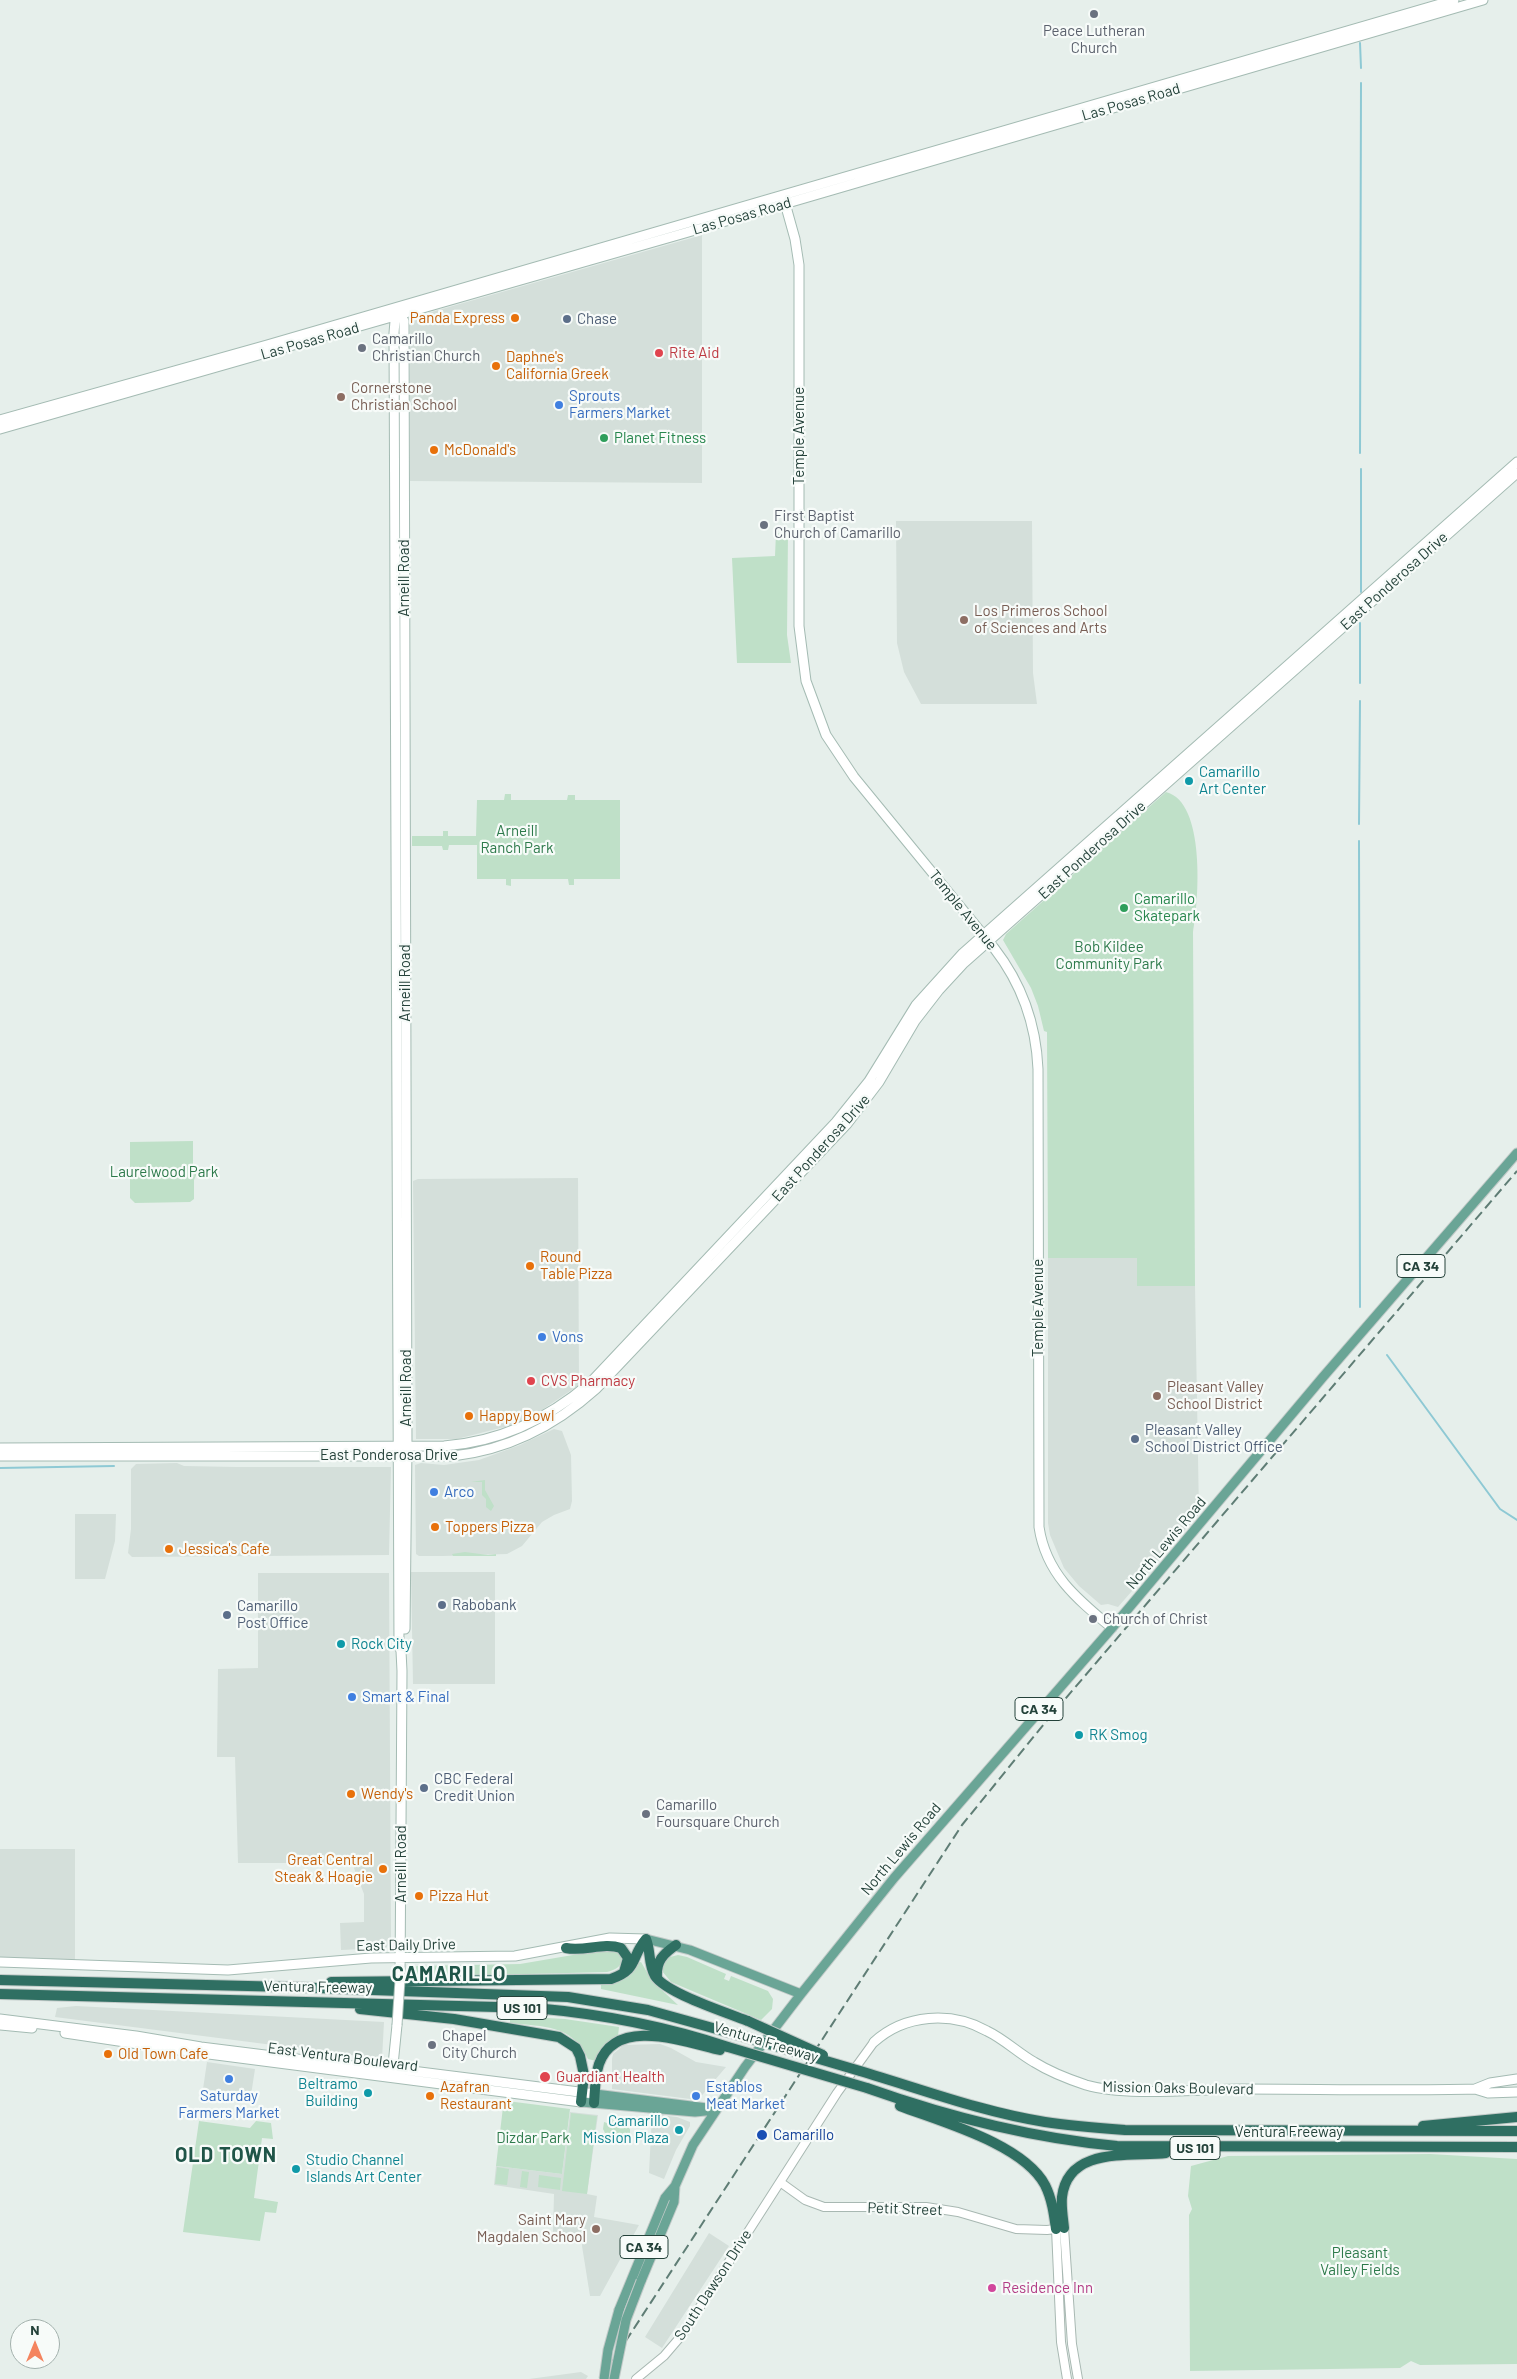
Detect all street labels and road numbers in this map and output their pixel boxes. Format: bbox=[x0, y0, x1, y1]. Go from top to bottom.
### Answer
street label: Las Posas Road bbox=[1080, 79, 1182, 125]
street label: Las Posas Road bbox=[691, 193, 793, 239]
street label: Las Posas Road bbox=[259, 318, 361, 364]
street label: Temple Avenue bbox=[790, 387, 808, 485]
street label: East Ponderosa Drive bbox=[1337, 528, 1451, 634]
street label: Arneill Road bbox=[395, 539, 413, 617]
street label: East Ponderosa Drive bbox=[1035, 797, 1149, 903]
street label: Temple Avenue bbox=[925, 866, 1001, 954]
street label: Arneill Road bbox=[396, 944, 414, 1022]
street label: East Ponderosa Drive bbox=[768, 1091, 874, 1205]
road number: CA 34 bbox=[1397, 1254, 1445, 1278]
street label: Temple Avenue bbox=[1029, 1259, 1047, 1357]
street label: Arneill Road bbox=[397, 1349, 415, 1427]
street label: East Ponderosa Drive bbox=[320, 1446, 458, 1464]
street label: North Lewis Road bbox=[1122, 1493, 1210, 1593]
road number: CA 34 bbox=[1015, 1698, 1063, 1720]
street label: North Lewis Road bbox=[857, 1799, 945, 1899]
street label: Arneill Road bbox=[392, 1825, 410, 1903]
street label: East Daily Drive bbox=[356, 1935, 456, 1955]
street label: Ventura Freeway bbox=[264, 1977, 372, 1997]
road number: US 101 bbox=[497, 1996, 547, 2020]
street label: Ventura Freeway bbox=[712, 2018, 820, 2066]
street label: East Ventura Boulevard bbox=[267, 2039, 419, 2075]
street label: Mission Oaks Boulevard bbox=[1102, 2078, 1254, 2098]
street label: Ventura Freeway bbox=[1235, 2123, 1343, 2141]
road number: US 101 bbox=[1170, 2136, 1220, 2160]
street label: Petit Street bbox=[867, 2199, 943, 2219]
street label: South Dawson Drive bbox=[670, 2226, 756, 2344]
road number: CA 34 bbox=[620, 2236, 668, 2258]

